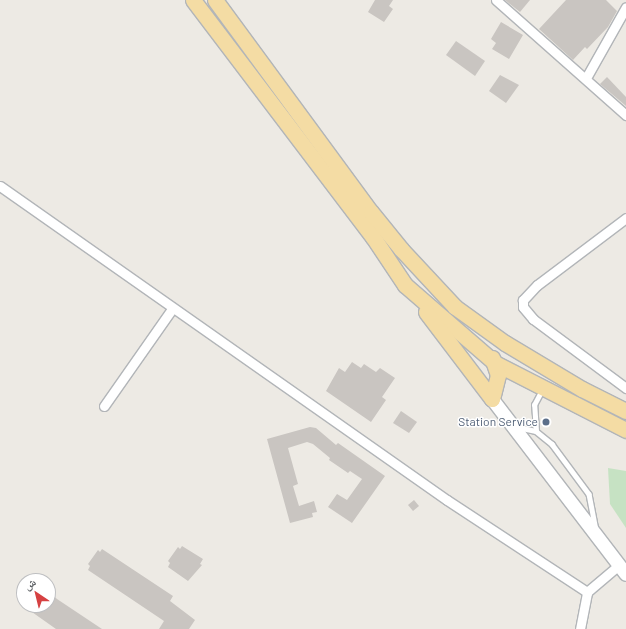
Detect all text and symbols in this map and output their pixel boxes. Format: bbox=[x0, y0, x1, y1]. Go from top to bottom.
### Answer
place label: Station Service bbox=[458, 415, 538, 429]
marker: Station Service bbox=[541, 417, 551, 427]
north arrow bbox=[16, 573, 56, 613]
text: ش bbox=[21, 575, 38, 592]

